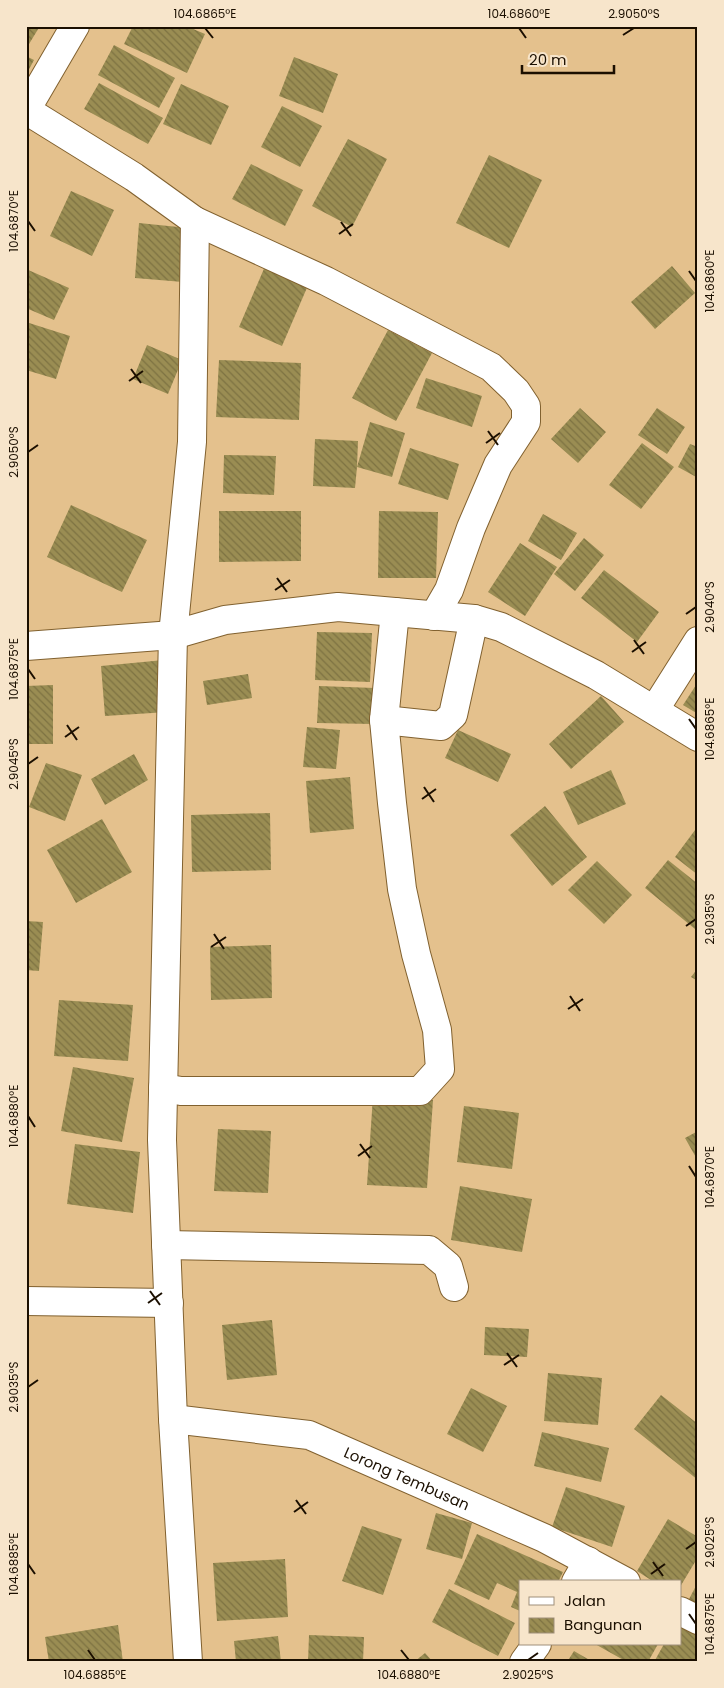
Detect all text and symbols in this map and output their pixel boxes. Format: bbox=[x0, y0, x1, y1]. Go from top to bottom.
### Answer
text: 104.6865°E bbox=[174, 5, 236, 22]
text: 104.6860°E bbox=[488, 5, 550, 22]
text: 2.9050°S bbox=[608, 5, 660, 22]
scale bar bbox=[522, 42, 614, 74]
text: 20 m bbox=[529, 49, 567, 70]
text: 104.6870°E bbox=[5, 190, 22, 252]
text: 104.6860°E bbox=[701, 250, 718, 312]
text: 2.9050°S bbox=[5, 426, 22, 478]
text: 2.9040°S bbox=[701, 581, 718, 633]
text: 104.6875°E bbox=[5, 638, 22, 700]
text: 104.6865°E bbox=[701, 698, 718, 760]
text: 2.9045°S bbox=[5, 738, 22, 790]
text: 2.9035°S bbox=[701, 893, 718, 945]
text: 104.6880°E bbox=[5, 1085, 22, 1147]
text: 104.6870°E bbox=[701, 1146, 718, 1208]
text: 2.9035°S bbox=[5, 1361, 22, 1413]
street label: Lorong Tembusan bbox=[341, 1441, 473, 1515]
text: 2.9025°S bbox=[701, 1517, 718, 1567]
text: 104.6885°E bbox=[5, 1533, 22, 1595]
legend bbox=[519, 1580, 682, 1646]
text: Jalan bbox=[564, 1590, 606, 1611]
text: 104.6875°E bbox=[701, 1593, 718, 1655]
text: Bangunan bbox=[564, 1614, 642, 1635]
text: 104.6885°E bbox=[64, 1666, 126, 1683]
text: 104.6880°E bbox=[378, 1666, 440, 1683]
text: 2.9025°S bbox=[503, 1666, 553, 1683]

